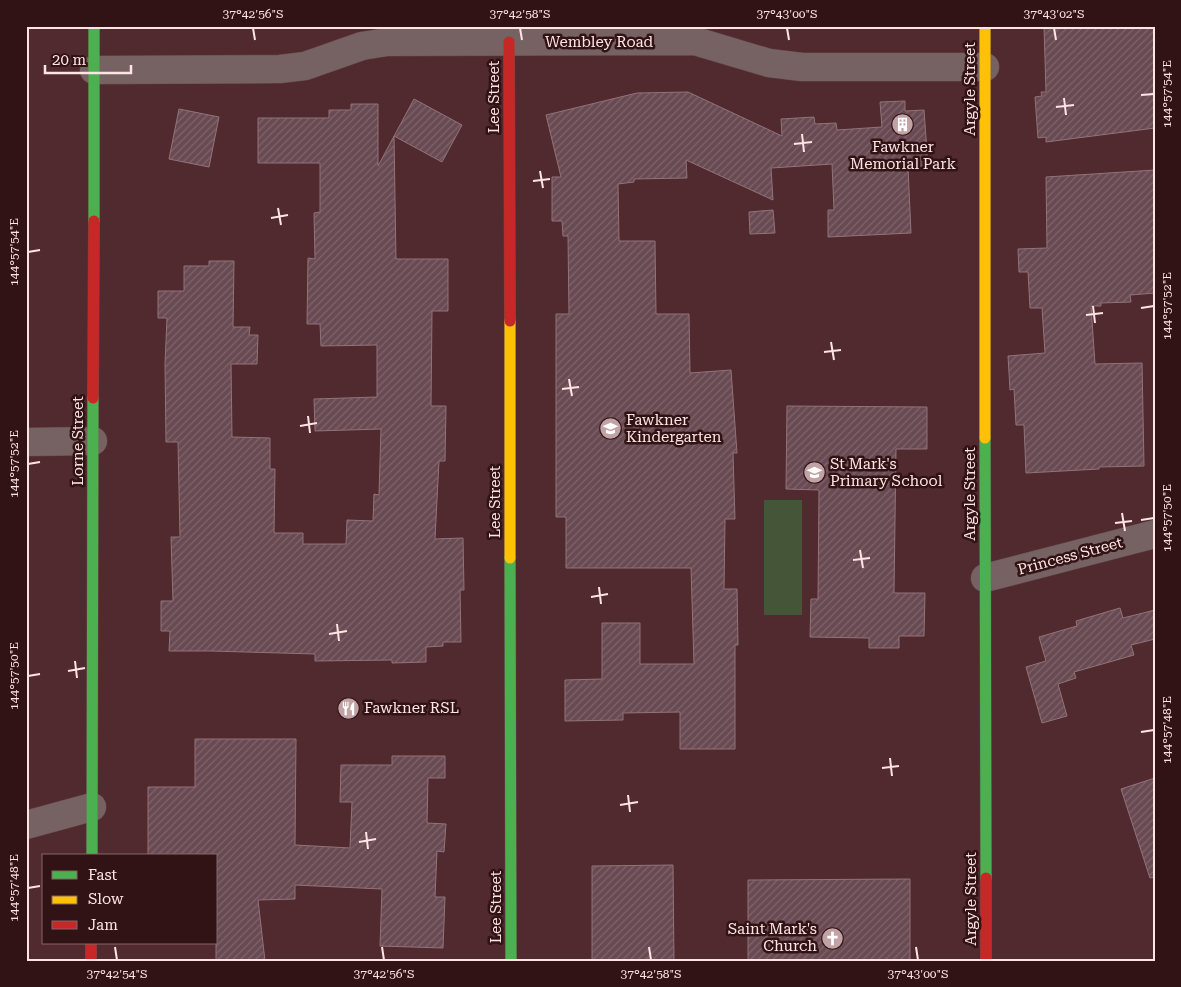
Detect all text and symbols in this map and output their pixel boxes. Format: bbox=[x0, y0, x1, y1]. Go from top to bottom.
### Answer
text: 37°42'56"S bbox=[223, 7, 283, 21]
text: 37°42'58"S bbox=[490, 7, 550, 21]
text: 37°43'00"S bbox=[757, 7, 817, 21]
text: 37°43'02"S bbox=[1024, 7, 1084, 21]
street label: Wembley Road bbox=[545, 33, 653, 51]
scale bar bbox=[45, 42, 131, 74]
street label: Argyle Street bbox=[961, 42, 979, 136]
text: 20 m bbox=[52, 51, 87, 69]
street label: Lee Street bbox=[485, 60, 503, 133]
text: 144°57'54"E bbox=[1160, 60, 1174, 128]
building icon: Fawkner Memorial Park bbox=[891, 112, 915, 136]
place label: Fawkner Memorial Park bbox=[850, 138, 956, 173]
text: 144°57'54"E bbox=[7, 218, 21, 286]
text: 144°57'52"E bbox=[1160, 272, 1174, 340]
street label: Lorne Street bbox=[69, 396, 87, 486]
place label: Fawkner Kindergarten bbox=[626, 411, 722, 446]
school or university icon: Fawkner Kindergarten bbox=[598, 417, 622, 441]
text: 144°57'52"E bbox=[7, 430, 21, 498]
street label: Argyle Street bbox=[961, 447, 979, 541]
place label: St Mark's Primary School bbox=[830, 455, 943, 490]
school or university icon: St Mark's Primary School bbox=[802, 461, 826, 485]
street label: Lee Street bbox=[486, 465, 504, 538]
text: 144°57'50"E bbox=[1160, 484, 1174, 552]
street label: Princess Street bbox=[1016, 533, 1125, 579]
text: 144°57'50"E bbox=[7, 642, 21, 710]
restaurant icon: Fawkner RSL bbox=[336, 696, 360, 720]
text: 144°57'48"E bbox=[1160, 696, 1174, 764]
place label: Fawkner RSL bbox=[364, 699, 459, 717]
street label: Argyle Street bbox=[962, 852, 980, 946]
text: 144°57'48"E bbox=[7, 854, 21, 922]
legend bbox=[42, 854, 218, 944]
text: Fast bbox=[88, 866, 118, 884]
street label: Lee Street bbox=[487, 870, 505, 943]
text: Slow bbox=[88, 890, 124, 908]
text: Jam bbox=[88, 916, 118, 934]
place label: Saint Mark's Church bbox=[728, 920, 817, 955]
church icon: Saint Mark's Church bbox=[821, 926, 845, 950]
text: 37°42'54"S bbox=[87, 967, 147, 981]
text: 37°42'56"S bbox=[354, 967, 414, 981]
text: 37°42'58"S bbox=[621, 967, 681, 981]
text: 37°43'00"S bbox=[888, 967, 948, 981]

